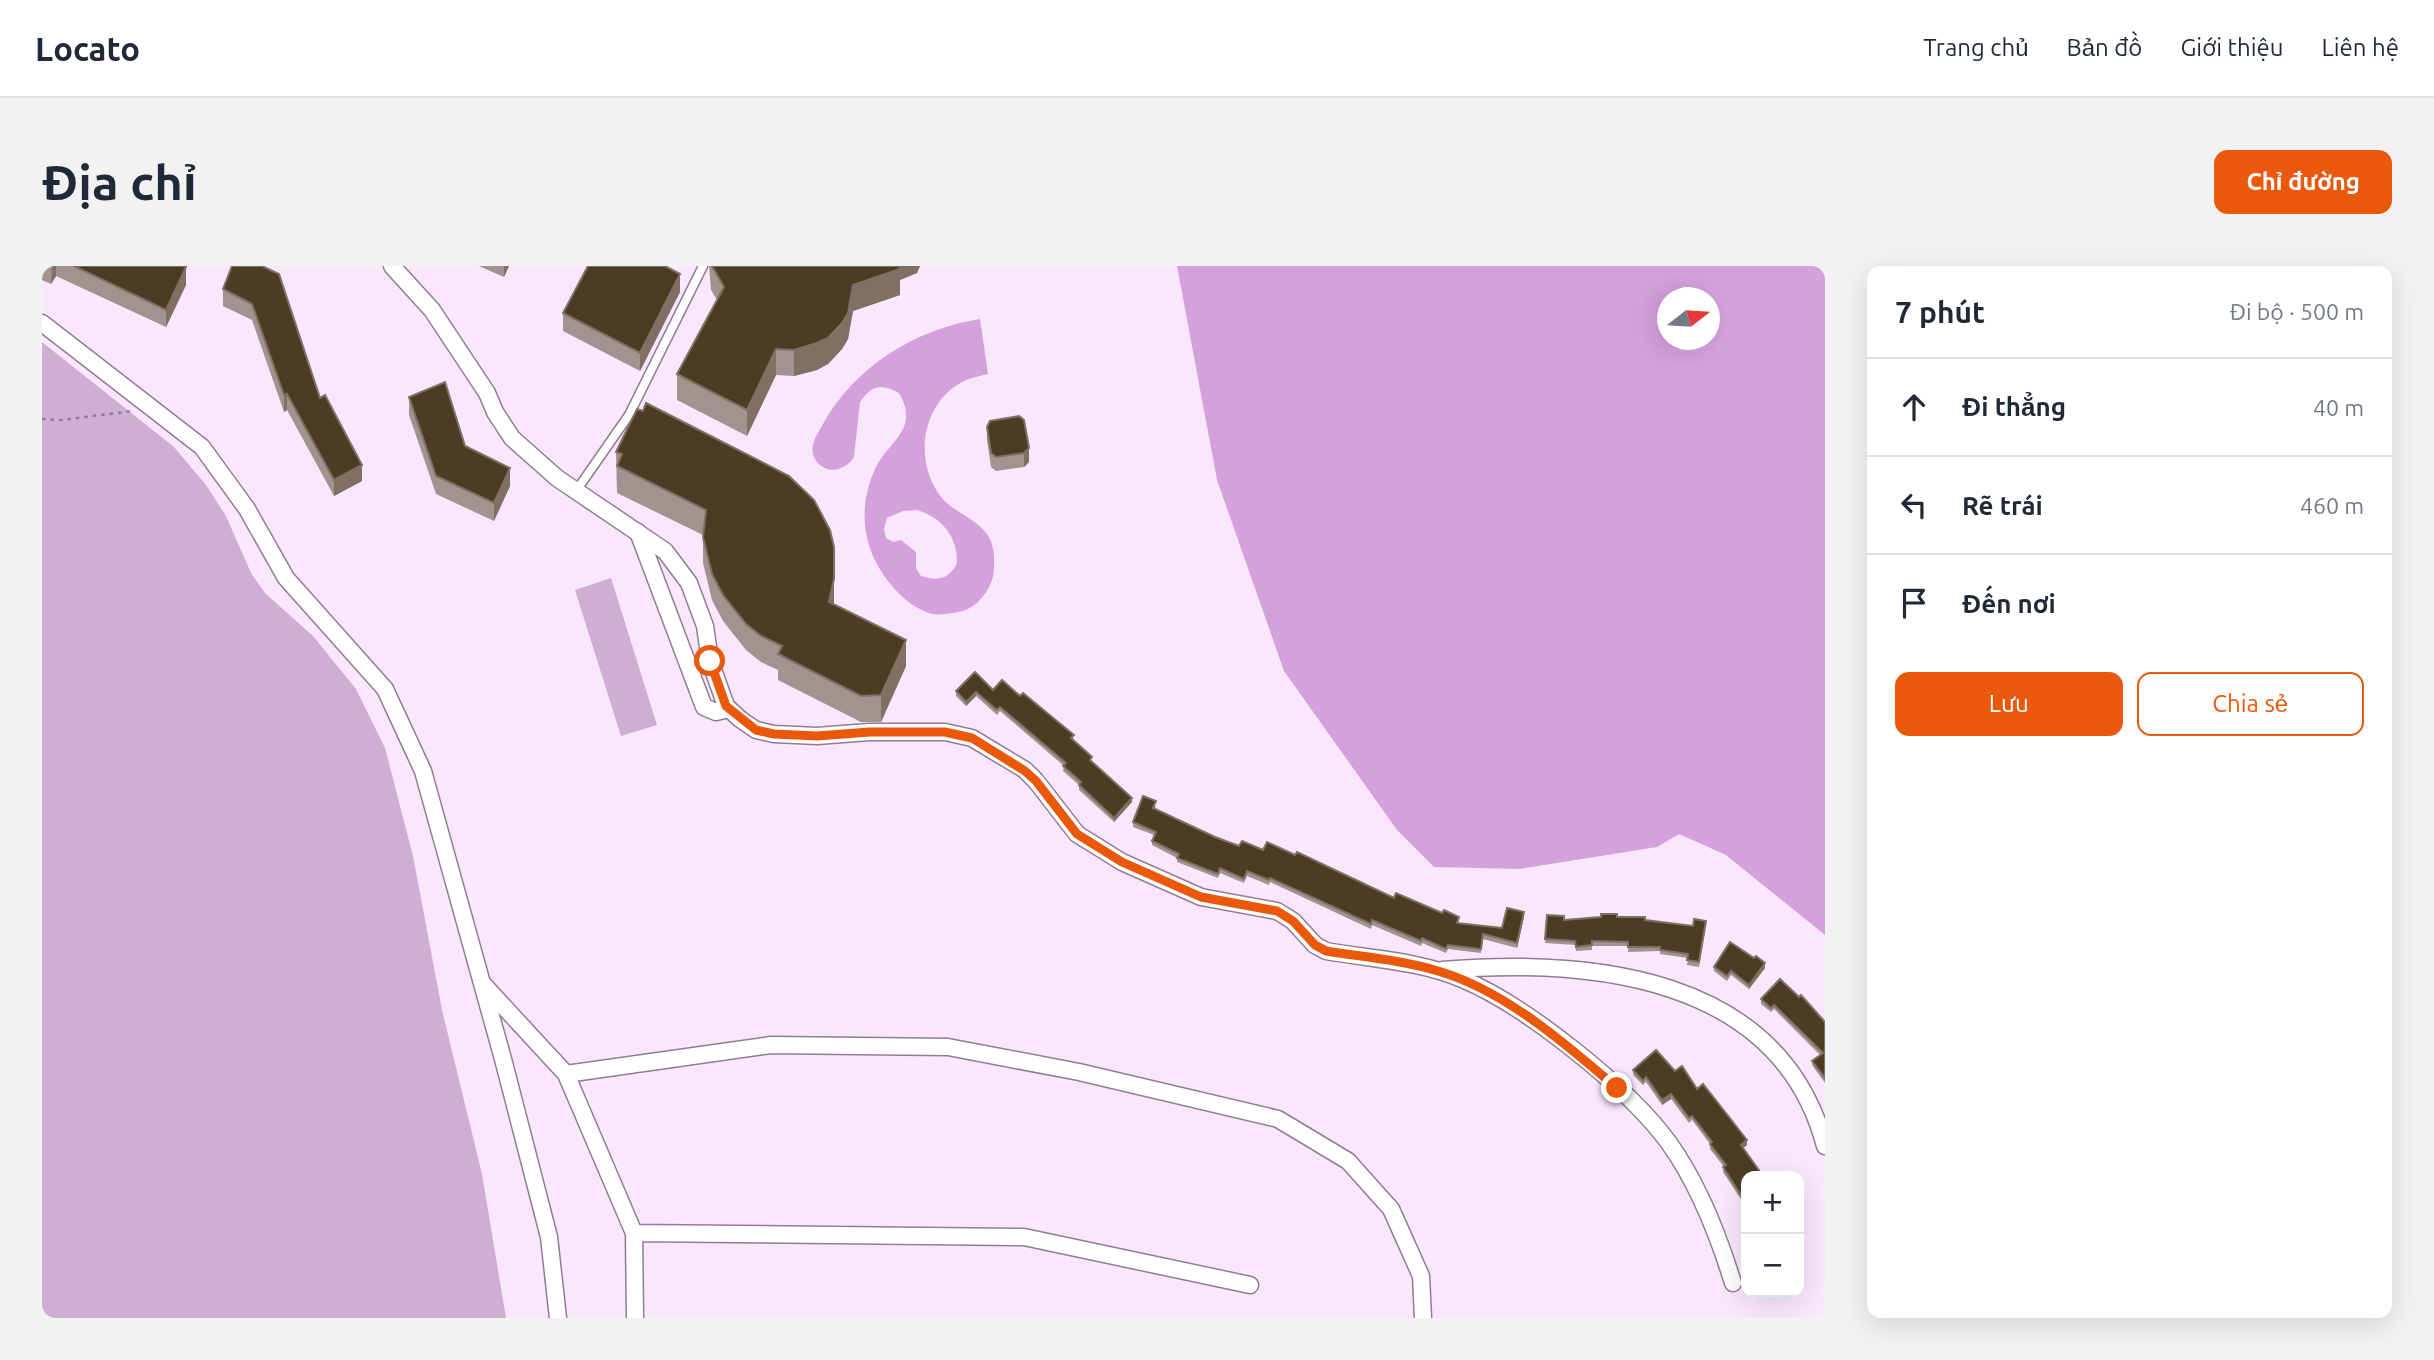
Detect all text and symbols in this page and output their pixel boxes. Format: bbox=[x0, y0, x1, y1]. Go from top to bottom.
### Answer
text: Locato bbox=[35, 30, 140, 67]
text: Trang chủ bbox=[1923, 34, 2029, 61]
text: Bản đồ bbox=[2067, 34, 2142, 61]
text: Giới thiệu bbox=[2180, 34, 2284, 61]
text: Liên hệ bbox=[2322, 34, 2399, 61]
button: Chỉ đường bbox=[2214, 150, 2392, 214]
text: Địa chỉ bbox=[42, 154, 197, 209]
north arrow bbox=[1657, 287, 1720, 350]
text: 7 phút bbox=[1895, 295, 1985, 329]
text: Đi bộ · 500 m bbox=[2229, 299, 2364, 324]
icon: ahead bbox=[1895, 388, 1933, 426]
text: Đi thẳng bbox=[1962, 392, 2066, 421]
text: 40 m bbox=[2313, 395, 2364, 420]
icon: left bbox=[1895, 486, 1933, 524]
text: Rẽ trái bbox=[1962, 491, 2043, 520]
text: 460 m bbox=[2300, 493, 2364, 518]
icon: arrive bbox=[1895, 584, 1933, 622]
text: Đến nơi bbox=[1962, 589, 2056, 618]
route start bbox=[694, 645, 725, 676]
button: Lưu bbox=[1895, 672, 2123, 736]
button: Chia sẻ bbox=[2137, 672, 2364, 736]
route end bbox=[1601, 1072, 1632, 1103]
map controls bbox=[1741, 1171, 1804, 1297]
button: + bbox=[1741, 1171, 1804, 1234]
button: − bbox=[1741, 1234, 1804, 1297]

